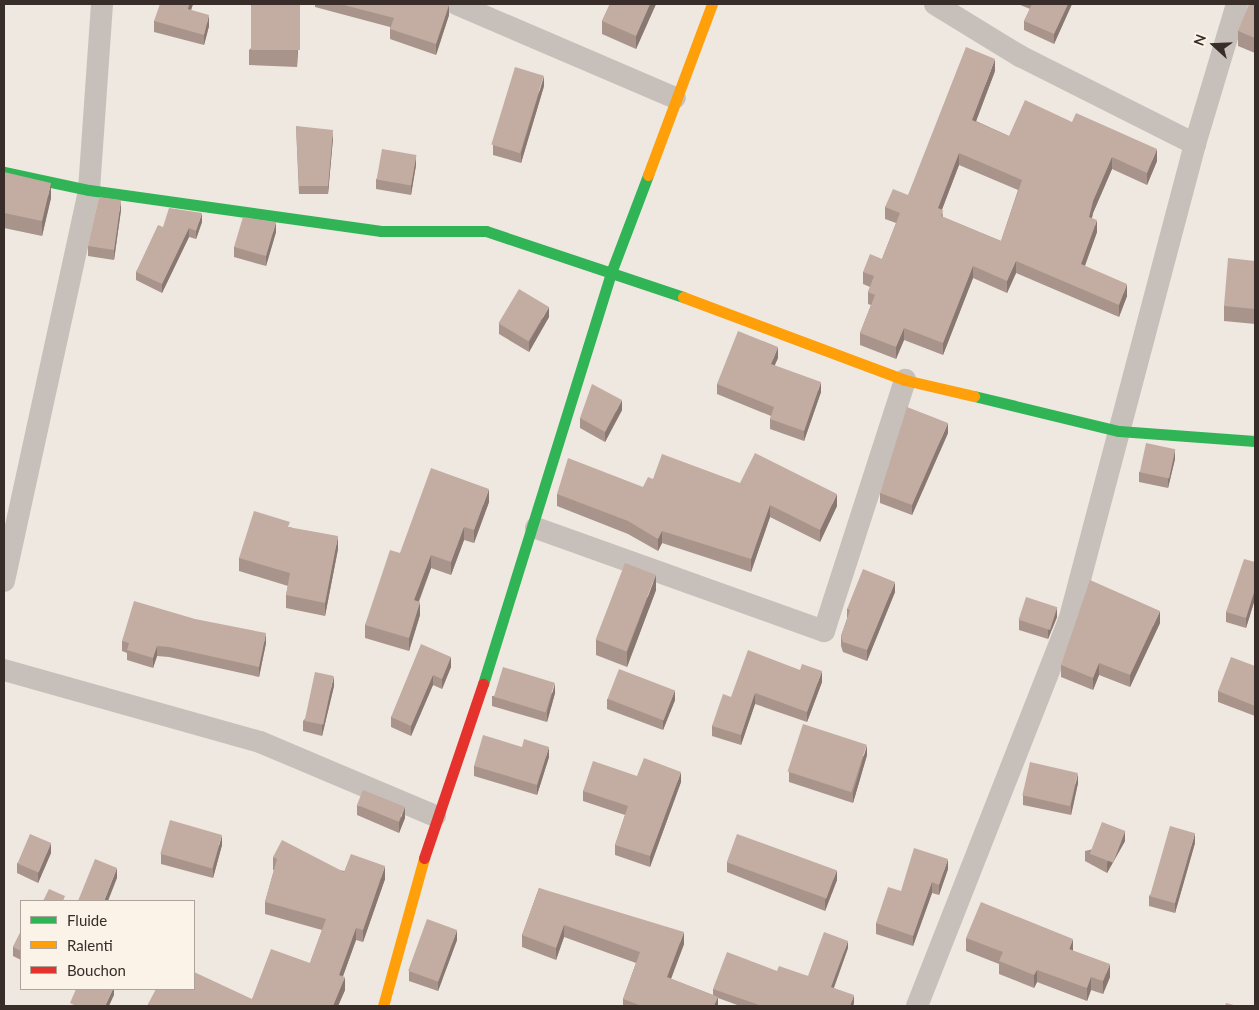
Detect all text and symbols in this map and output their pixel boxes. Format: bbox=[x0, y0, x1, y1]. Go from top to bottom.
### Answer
north arrow bbox=[1189, 20, 1239, 70]
text: N bbox=[1190, 32, 1209, 48]
legend bbox=[20, 900, 195, 990]
text: Fluide bbox=[67, 911, 107, 929]
text: Ralenti bbox=[67, 936, 113, 954]
text: Bouchon bbox=[67, 961, 126, 979]

